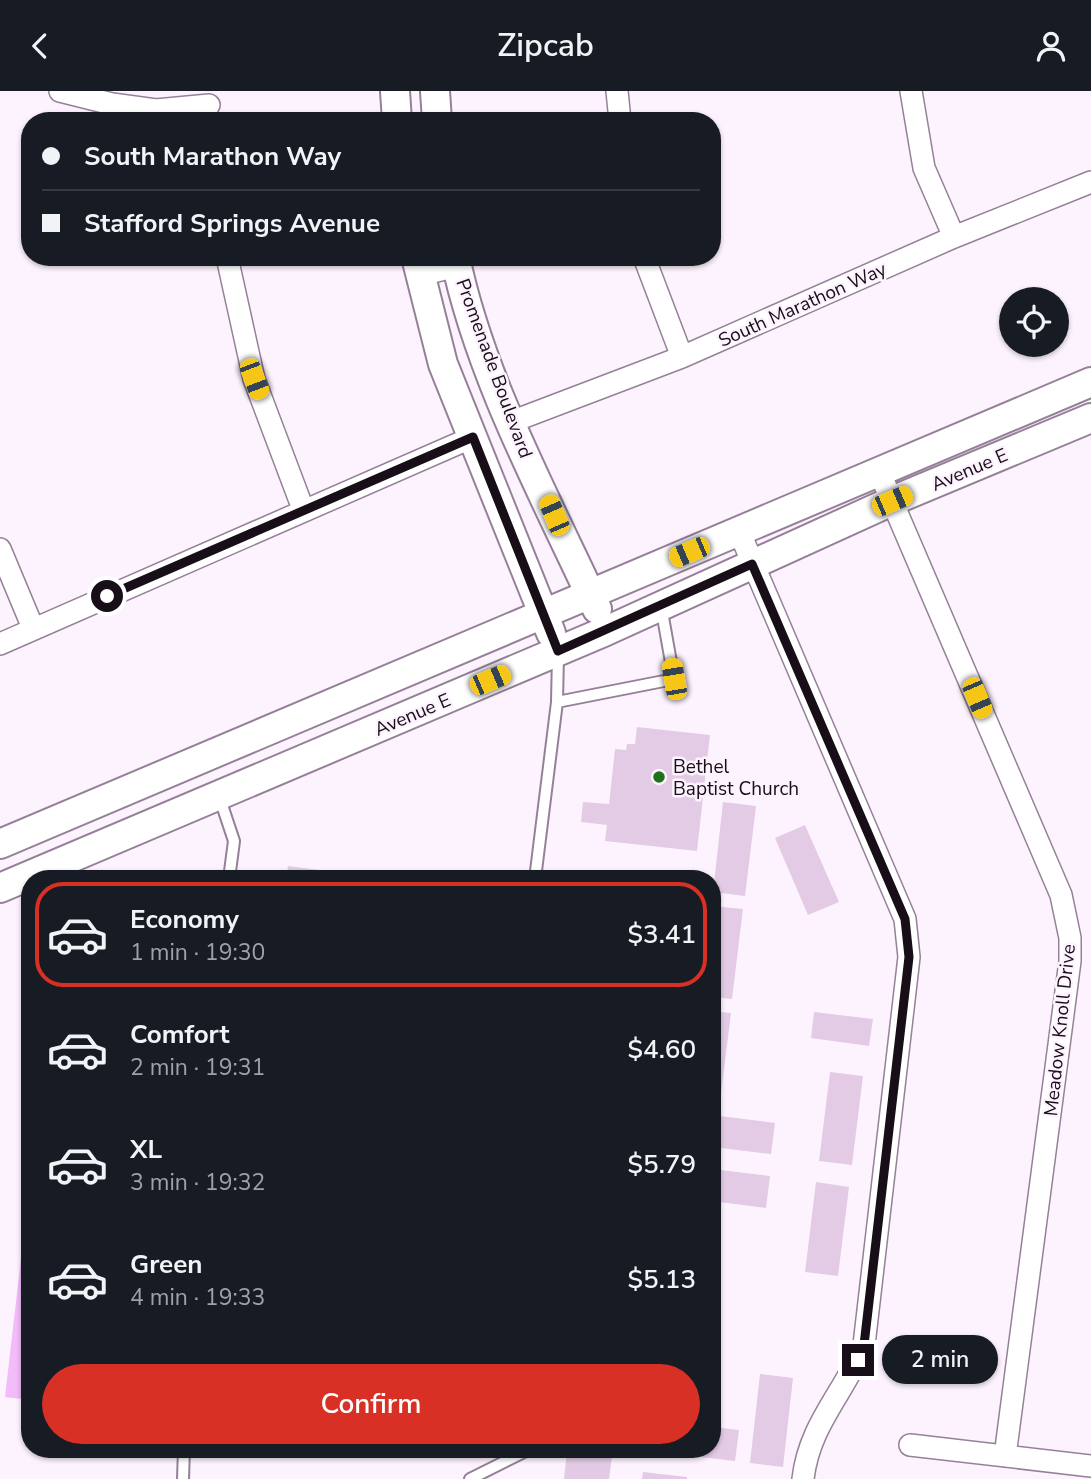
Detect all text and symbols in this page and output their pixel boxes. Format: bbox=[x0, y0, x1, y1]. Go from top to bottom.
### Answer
text: Zipcab bbox=[497, 24, 594, 67]
icon: back bbox=[21, 27, 59, 65]
icon: person bbox=[1032, 27, 1070, 65]
text: South Marathon Way bbox=[84, 139, 341, 174]
text: Stafford Springs Avenue bbox=[84, 206, 380, 241]
street label: South Marathon Way bbox=[714, 256, 891, 354]
street label: Promenade Boulevard bbox=[449, 275, 539, 462]
map controls bbox=[999, 287, 1069, 357]
button: locate bbox=[999, 287, 1069, 357]
car bbox=[237, 356, 272, 402]
street label: Avenue E bbox=[927, 442, 1012, 498]
car bbox=[869, 483, 916, 519]
car bbox=[537, 492, 572, 538]
car bbox=[666, 534, 713, 570]
route start bbox=[91, 580, 123, 612]
car bbox=[661, 656, 688, 702]
car bbox=[467, 662, 514, 698]
car bbox=[960, 675, 995, 721]
street label: Avenue E bbox=[370, 687, 455, 743]
place label: Bethel Baptist Church bbox=[673, 754, 799, 802]
marker: Bethel Baptist Church bbox=[651, 769, 667, 785]
text: Economy bbox=[130, 902, 239, 937]
icon: car bbox=[46, 903, 109, 966]
text: $3.41 bbox=[627, 917, 696, 952]
text: 1 min · 19:30 bbox=[130, 937, 265, 968]
street label: Meadow Knoll Drive bbox=[1038, 943, 1082, 1118]
text: Comfort bbox=[130, 1017, 230, 1052]
icon: car bbox=[46, 1018, 109, 1081]
text: $4.60 bbox=[627, 1032, 696, 1067]
text: 2 min · 19:31 bbox=[130, 1052, 265, 1083]
text: XL bbox=[130, 1132, 162, 1167]
icon: car bbox=[46, 1133, 109, 1196]
text: $5.79 bbox=[627, 1147, 696, 1182]
text: 3 min · 19:32 bbox=[130, 1167, 265, 1198]
text: Green bbox=[130, 1247, 203, 1282]
icon: car bbox=[46, 1248, 109, 1311]
text: $5.13 bbox=[627, 1262, 696, 1297]
text: 4 min · 19:33 bbox=[130, 1282, 265, 1313]
callout: 2 min bbox=[882, 1335, 998, 1385]
route end bbox=[842, 1344, 874, 1376]
text: 2 min bbox=[911, 1344, 969, 1375]
button: Confirm bbox=[42, 1364, 700, 1444]

